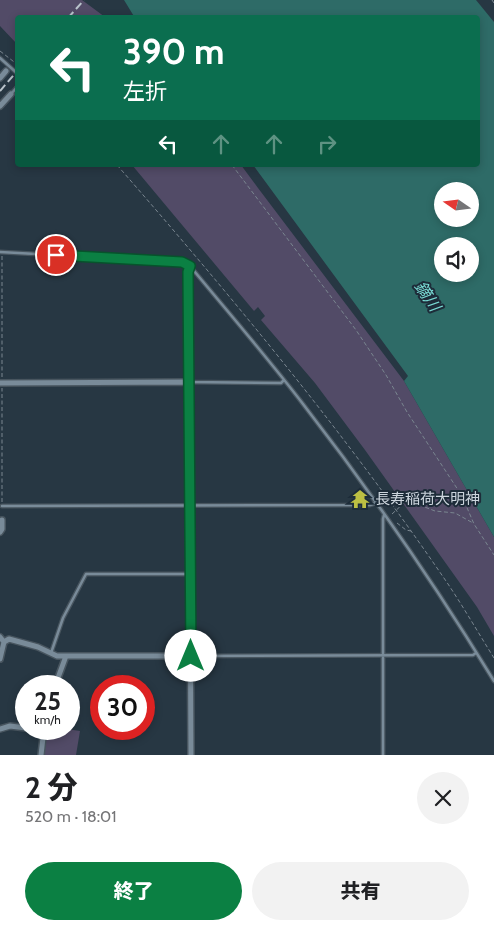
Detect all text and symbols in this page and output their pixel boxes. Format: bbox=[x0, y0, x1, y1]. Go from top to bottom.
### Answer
text: 390 m bbox=[123, 30, 225, 73]
icon: left bbox=[40, 35, 105, 100]
text: 左折 bbox=[123, 78, 167, 105]
icon: left bbox=[154, 130, 182, 158]
icon: ahead bbox=[207, 130, 235, 158]
icon: ahead bbox=[260, 130, 288, 158]
icon: right bbox=[313, 130, 341, 158]
north arrow bbox=[434, 182, 479, 228]
map controls bbox=[434, 182, 479, 282]
pin bbox=[35, 234, 77, 276]
button: sound bbox=[434, 237, 479, 282]
icon: arrive bbox=[42, 241, 70, 269]
water label: 鏑川 bbox=[411, 278, 446, 317]
temple icon: 長寿稲荷大明神 bbox=[349, 488, 371, 510]
place label: 長寿稲荷大明神 bbox=[375, 490, 480, 508]
position arrow bbox=[164, 629, 216, 681]
speed limit sign: 30 bbox=[90, 675, 155, 740]
text: 25 bbox=[34, 686, 61, 716]
text: km/h bbox=[34, 712, 61, 727]
text: 2 分 bbox=[25, 769, 78, 806]
button: close bbox=[417, 772, 469, 824]
text: 520 m · 18:01 bbox=[25, 807, 116, 826]
button: 終了 bbox=[25, 862, 242, 920]
button: 共有 bbox=[252, 862, 469, 920]

